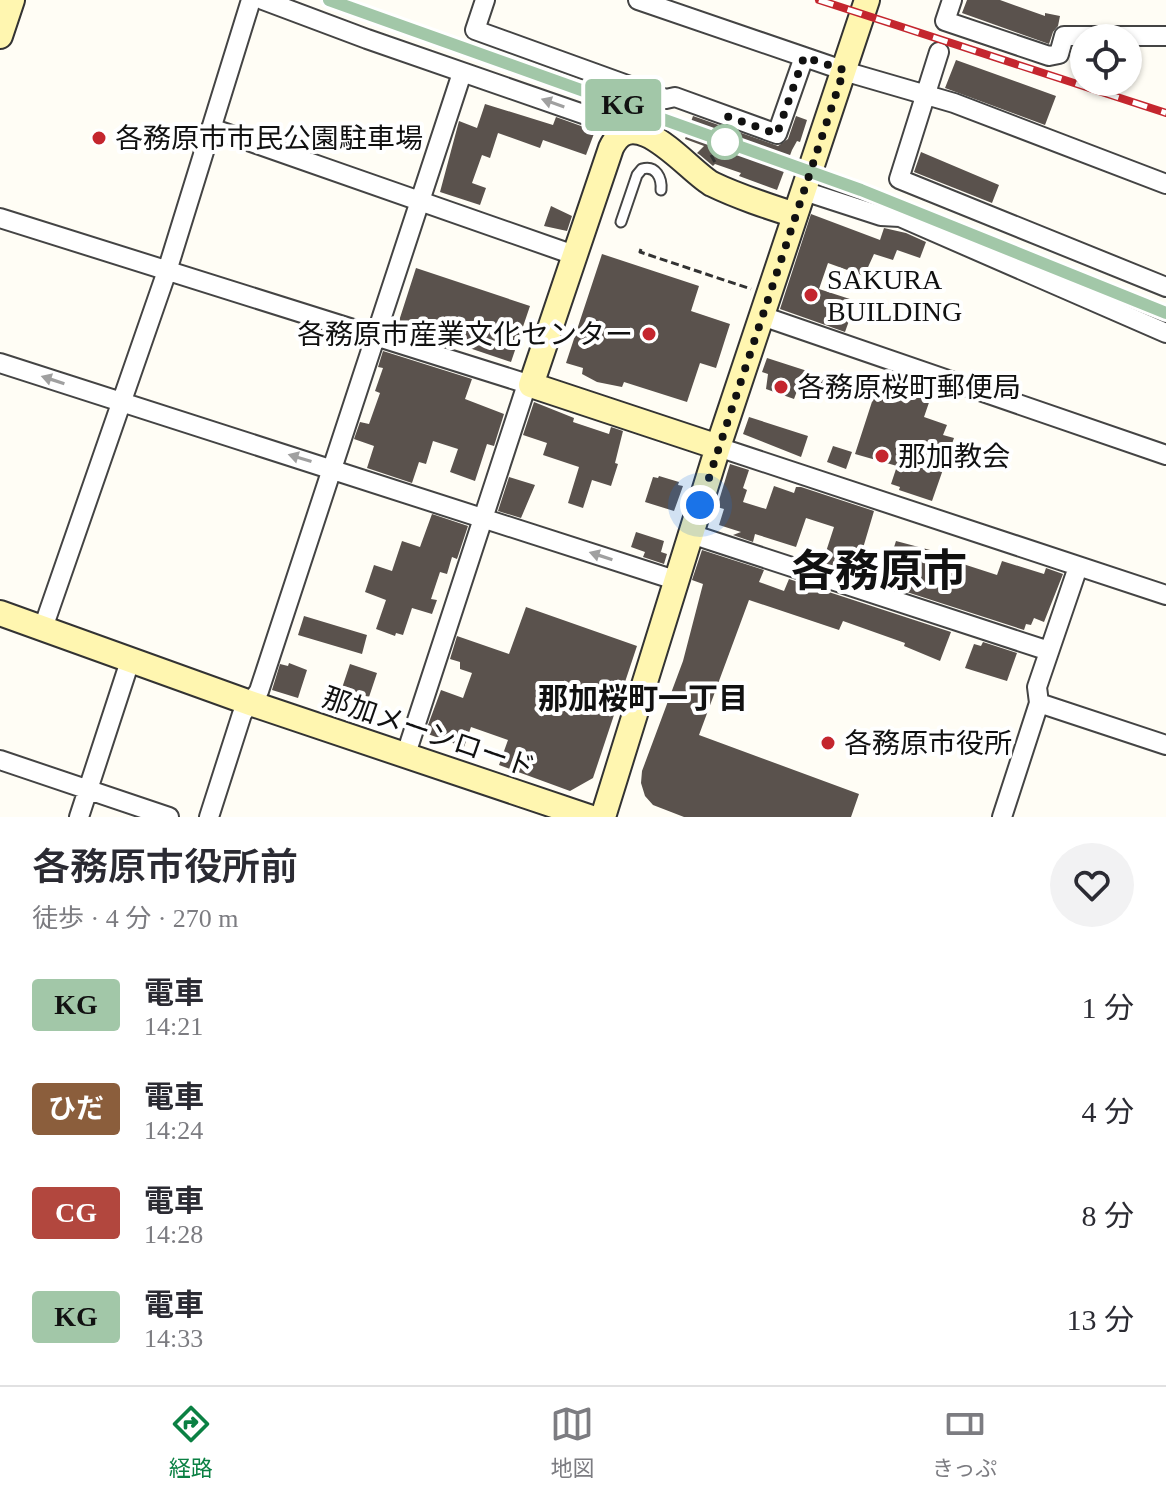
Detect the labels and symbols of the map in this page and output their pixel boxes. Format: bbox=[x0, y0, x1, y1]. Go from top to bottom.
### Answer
line badge: KG bbox=[587, 79, 659, 131]
one-way arrow bbox=[541, 96, 565, 108]
place label: 各務原市市民公園駐車場 bbox=[115, 123, 423, 154]
unlabelled marker bbox=[708, 125, 742, 159]
marker: 各務原市市民公園駐車場 bbox=[90, 129, 108, 147]
place label: SAKURA BUILDING bbox=[827, 264, 962, 327]
marker: SAKURA BUILDING bbox=[802, 286, 820, 304]
place label: 各務原市産業文化センター bbox=[297, 319, 633, 350]
marker: 各務原市産業文化センター bbox=[640, 325, 658, 343]
place label: 各務原桜町郵便局 bbox=[797, 372, 1021, 403]
one-way arrow bbox=[40, 373, 64, 386]
marker: 各務原桜町郵便局 bbox=[772, 378, 790, 396]
place label: 那加教会 bbox=[898, 441, 1010, 472]
marker: 那加教会 bbox=[873, 447, 891, 465]
one-way arrow bbox=[288, 452, 312, 464]
your location bbox=[680, 485, 720, 525]
district label: 各務原市 bbox=[791, 547, 967, 596]
one-way arrow bbox=[589, 549, 613, 561]
street label: 那加メーンロード bbox=[319, 682, 539, 783]
district label: 那加桜町一丁目 bbox=[538, 682, 748, 715]
place label: 各務原市役所 bbox=[844, 728, 1012, 759]
marker: 各務原市役所 bbox=[819, 734, 837, 752]

